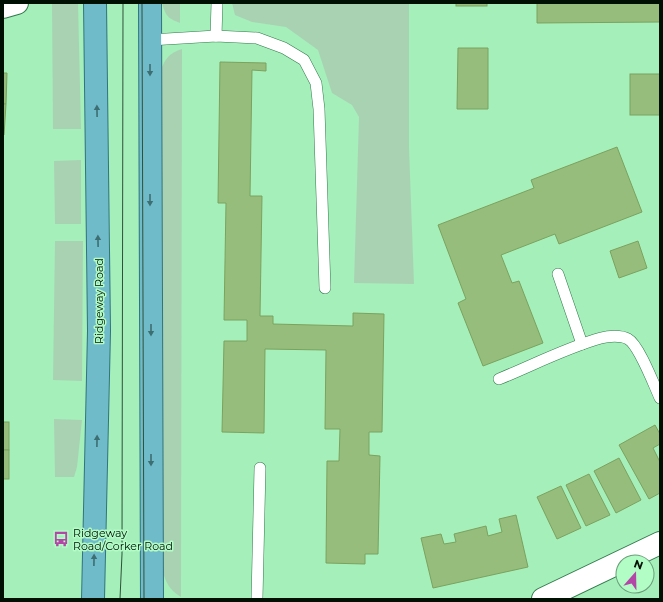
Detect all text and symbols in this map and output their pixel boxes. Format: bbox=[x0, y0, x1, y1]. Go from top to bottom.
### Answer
one-way arrow bbox=[147, 64, 153, 77]
one-way arrow bbox=[93, 105, 100, 117]
one-way arrow bbox=[147, 194, 153, 207]
one-way arrow bbox=[95, 234, 101, 247]
street label: Ridgeway Road bbox=[92, 258, 106, 344]
one-way arrow bbox=[148, 324, 154, 337]
one-way arrow bbox=[94, 434, 100, 447]
one-way arrow bbox=[148, 454, 154, 467]
place label: Ridgeway Road/Corker Road bbox=[73, 526, 173, 553]
bus stop icon: Ridgeway Road/Corker Road bbox=[52, 530, 70, 548]
one-way arrow bbox=[91, 553, 97, 566]
north arrow bbox=[615, 554, 655, 594]
text: N bbox=[632, 557, 645, 573]

